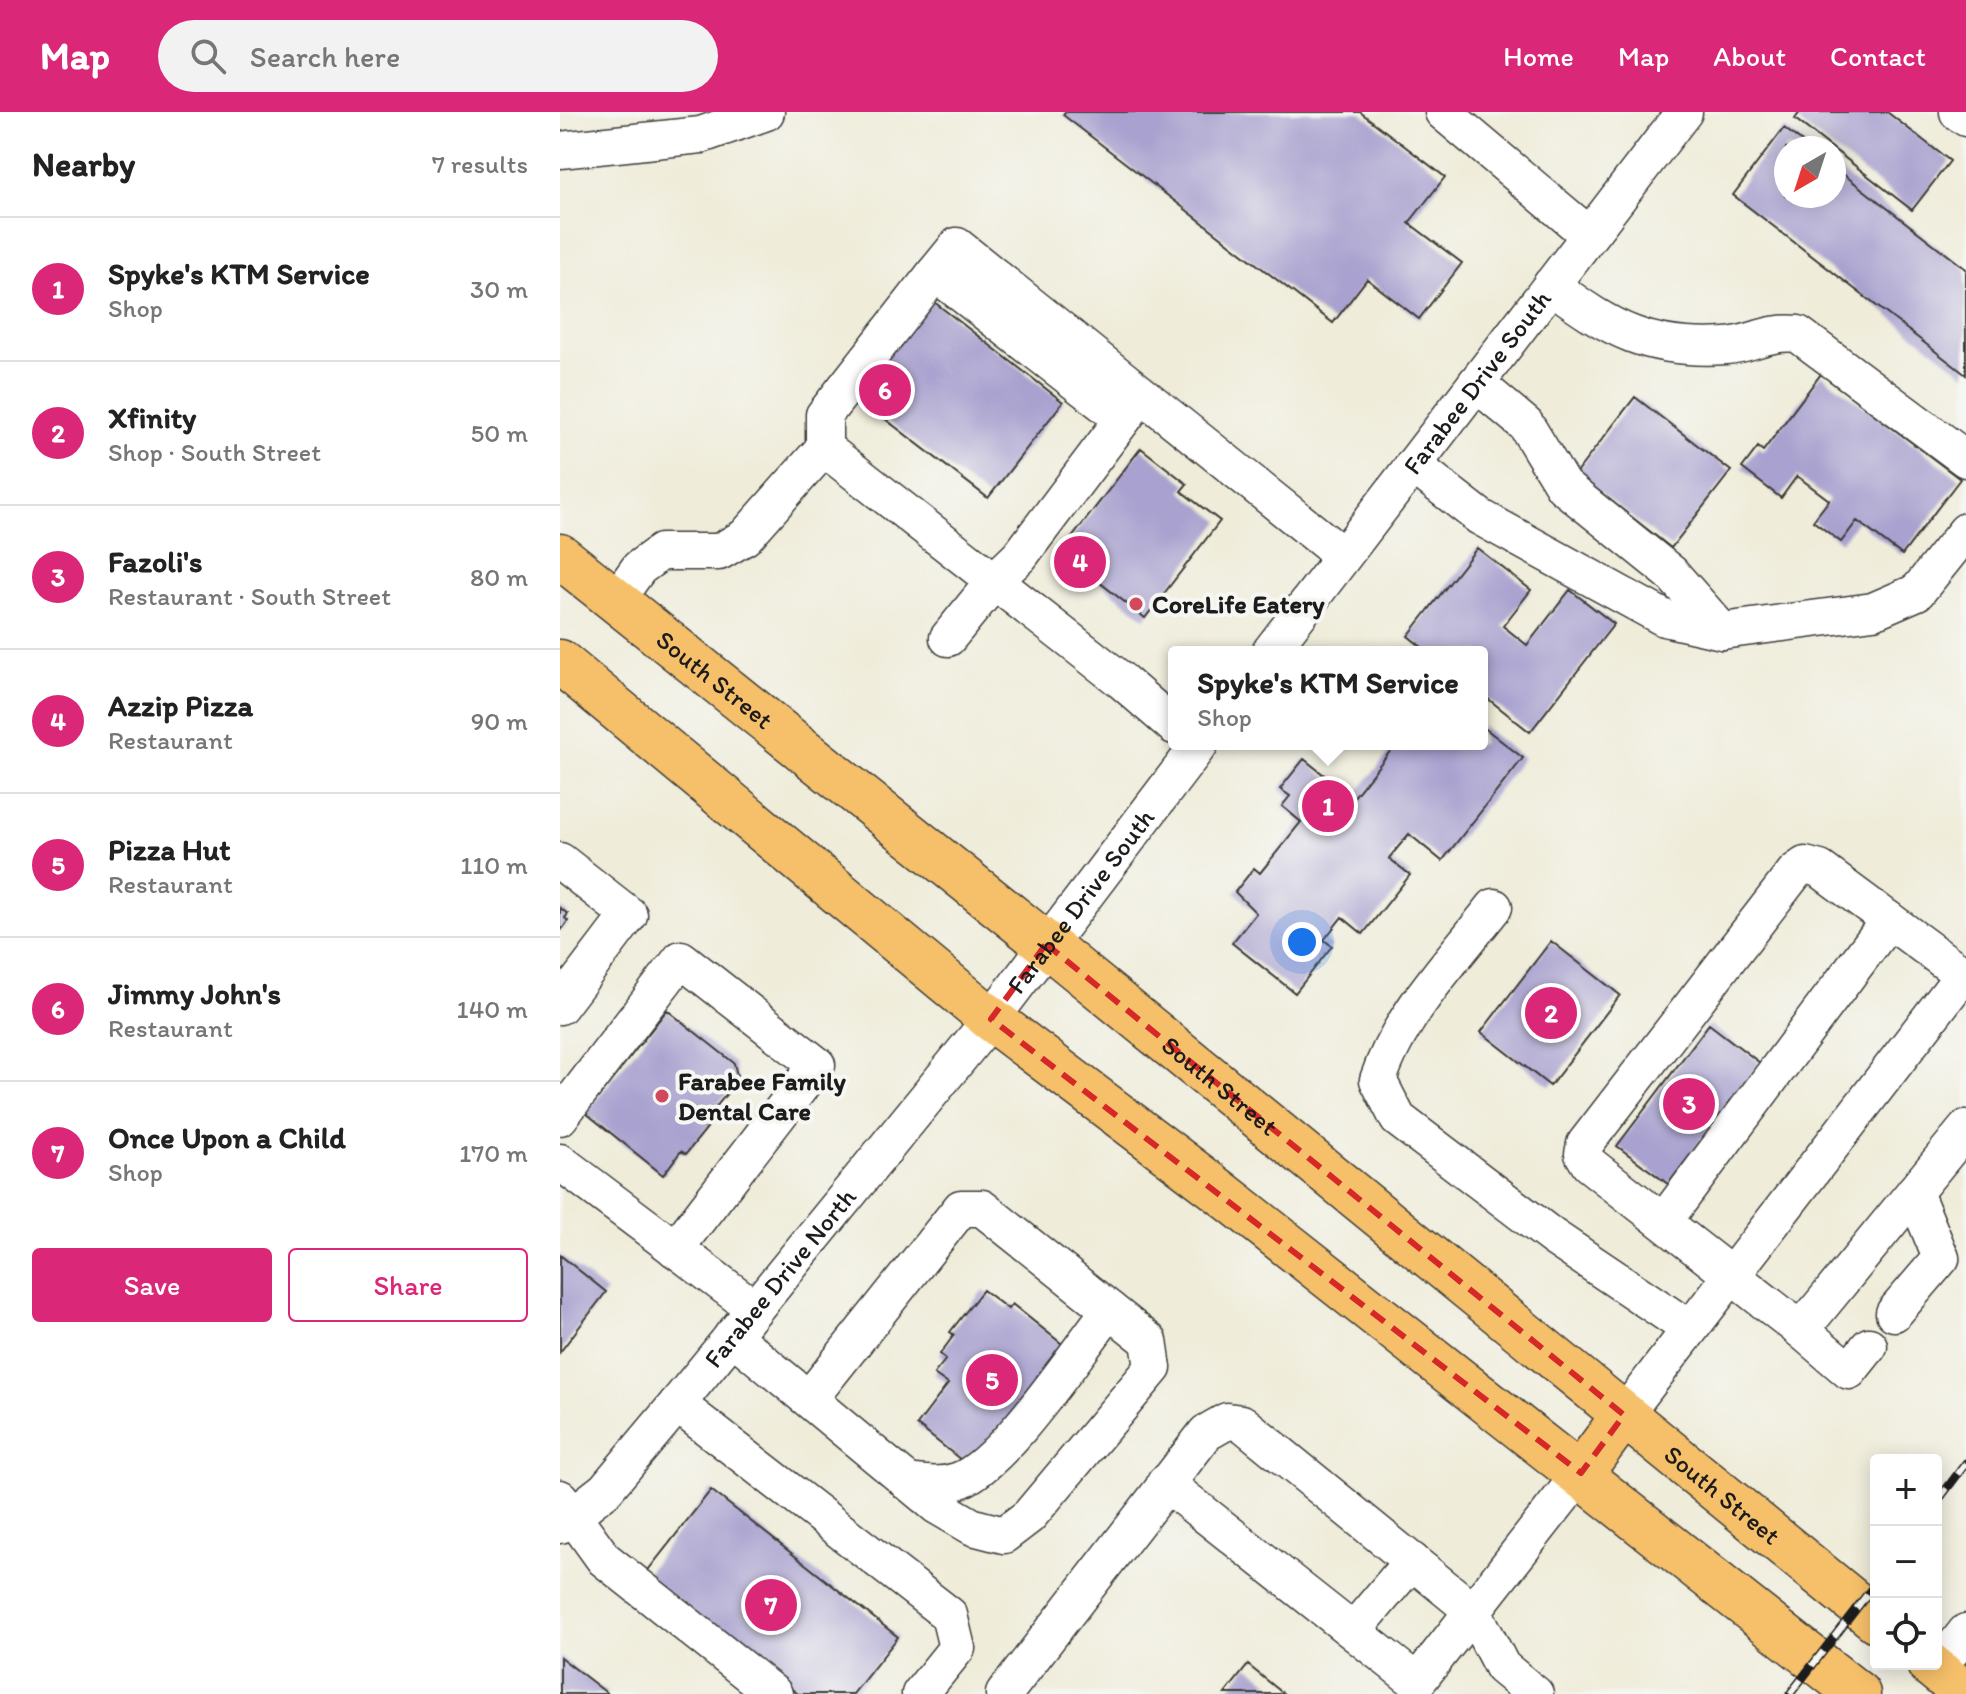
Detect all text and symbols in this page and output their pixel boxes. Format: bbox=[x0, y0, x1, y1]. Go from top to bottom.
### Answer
search box bbox=[158, 20, 718, 92]
text: Map bbox=[40, 33, 110, 79]
icon: search bbox=[186, 34, 230, 78]
text: Search here bbox=[250, 38, 400, 75]
text: Home bbox=[1503, 39, 1574, 73]
text: Map bbox=[1618, 39, 1669, 73]
text: About bbox=[1713, 39, 1786, 73]
text: Contact bbox=[1830, 39, 1926, 73]
north arrow bbox=[1774, 136, 1846, 208]
text: Nearby bbox=[32, 144, 135, 185]
text: 7 results bbox=[432, 148, 528, 180]
text: Spyke's KTM Service bbox=[108, 255, 370, 292]
text: 1 bbox=[52, 273, 64, 305]
text: 30 m bbox=[470, 273, 528, 305]
street label: Farabee Drive South bbox=[1396, 283, 1558, 481]
text: Shop bbox=[108, 292, 163, 324]
pin: 6 bbox=[859, 360, 911, 420]
text: Xfinity bbox=[108, 399, 196, 436]
text: 2 bbox=[51, 417, 65, 449]
text: 50 m bbox=[471, 417, 528, 449]
text: Shop · South Street bbox=[108, 436, 321, 468]
pin: 4 bbox=[1054, 532, 1106, 592]
text: Fazoli's bbox=[108, 543, 202, 580]
text: 3 bbox=[51, 561, 65, 593]
text: 80 m bbox=[470, 561, 528, 593]
text: Restaurant · South Street bbox=[108, 580, 391, 612]
place label: CoreLife Eatery bbox=[1152, 588, 1325, 620]
marker: CoreLife Eatery bbox=[1127, 595, 1145, 613]
street label: South Street bbox=[650, 623, 780, 736]
popup bbox=[1168, 646, 1488, 750]
text: Spyke's KTM Service bbox=[1197, 664, 1459, 701]
text: Azzip Pizza bbox=[108, 687, 253, 724]
text: Shop bbox=[1197, 701, 1252, 733]
text: 4 bbox=[50, 705, 66, 737]
text: 90 m bbox=[471, 705, 528, 737]
text: Restaurant bbox=[108, 724, 233, 756]
pin: 1 bbox=[1302, 776, 1354, 836]
street label: Farabee Drive South bbox=[1000, 802, 1161, 1000]
text: Pizza Hut bbox=[108, 831, 231, 868]
text: 5 bbox=[51, 849, 65, 881]
text: 110 m bbox=[460, 849, 528, 881]
text: Restaurant bbox=[108, 868, 233, 900]
your location bbox=[1282, 922, 1322, 962]
text: Jimmy John's bbox=[108, 975, 281, 1012]
pin: 2 bbox=[1525, 983, 1577, 1043]
text: 6 bbox=[51, 993, 65, 1025]
text: 140 m bbox=[457, 993, 528, 1025]
text: Restaurant bbox=[108, 1012, 233, 1044]
street label: South Street bbox=[1155, 1029, 1284, 1142]
place label: Farabee Family Dental Care bbox=[678, 1065, 846, 1127]
pin: 3 bbox=[1663, 1074, 1715, 1134]
marker: Farabee Family Dental Care bbox=[653, 1087, 671, 1105]
text: Once Upon a Child bbox=[108, 1119, 346, 1156]
text: 7 bbox=[52, 1137, 64, 1169]
text: 170 m bbox=[459, 1137, 528, 1169]
text: Shop bbox=[108, 1156, 163, 1188]
street label: Farabee Drive North bbox=[697, 1181, 863, 1374]
button: Save bbox=[32, 1248, 272, 1322]
button: Share bbox=[288, 1248, 528, 1322]
pin: 5 bbox=[966, 1350, 1018, 1410]
street label: South Street bbox=[1658, 1438, 1787, 1552]
map controls bbox=[1870, 1454, 1942, 1670]
button: + bbox=[1870, 1454, 1942, 1526]
button: − bbox=[1870, 1526, 1942, 1598]
pin: 7 bbox=[745, 1575, 797, 1635]
button: locate bbox=[1870, 1598, 1942, 1670]

